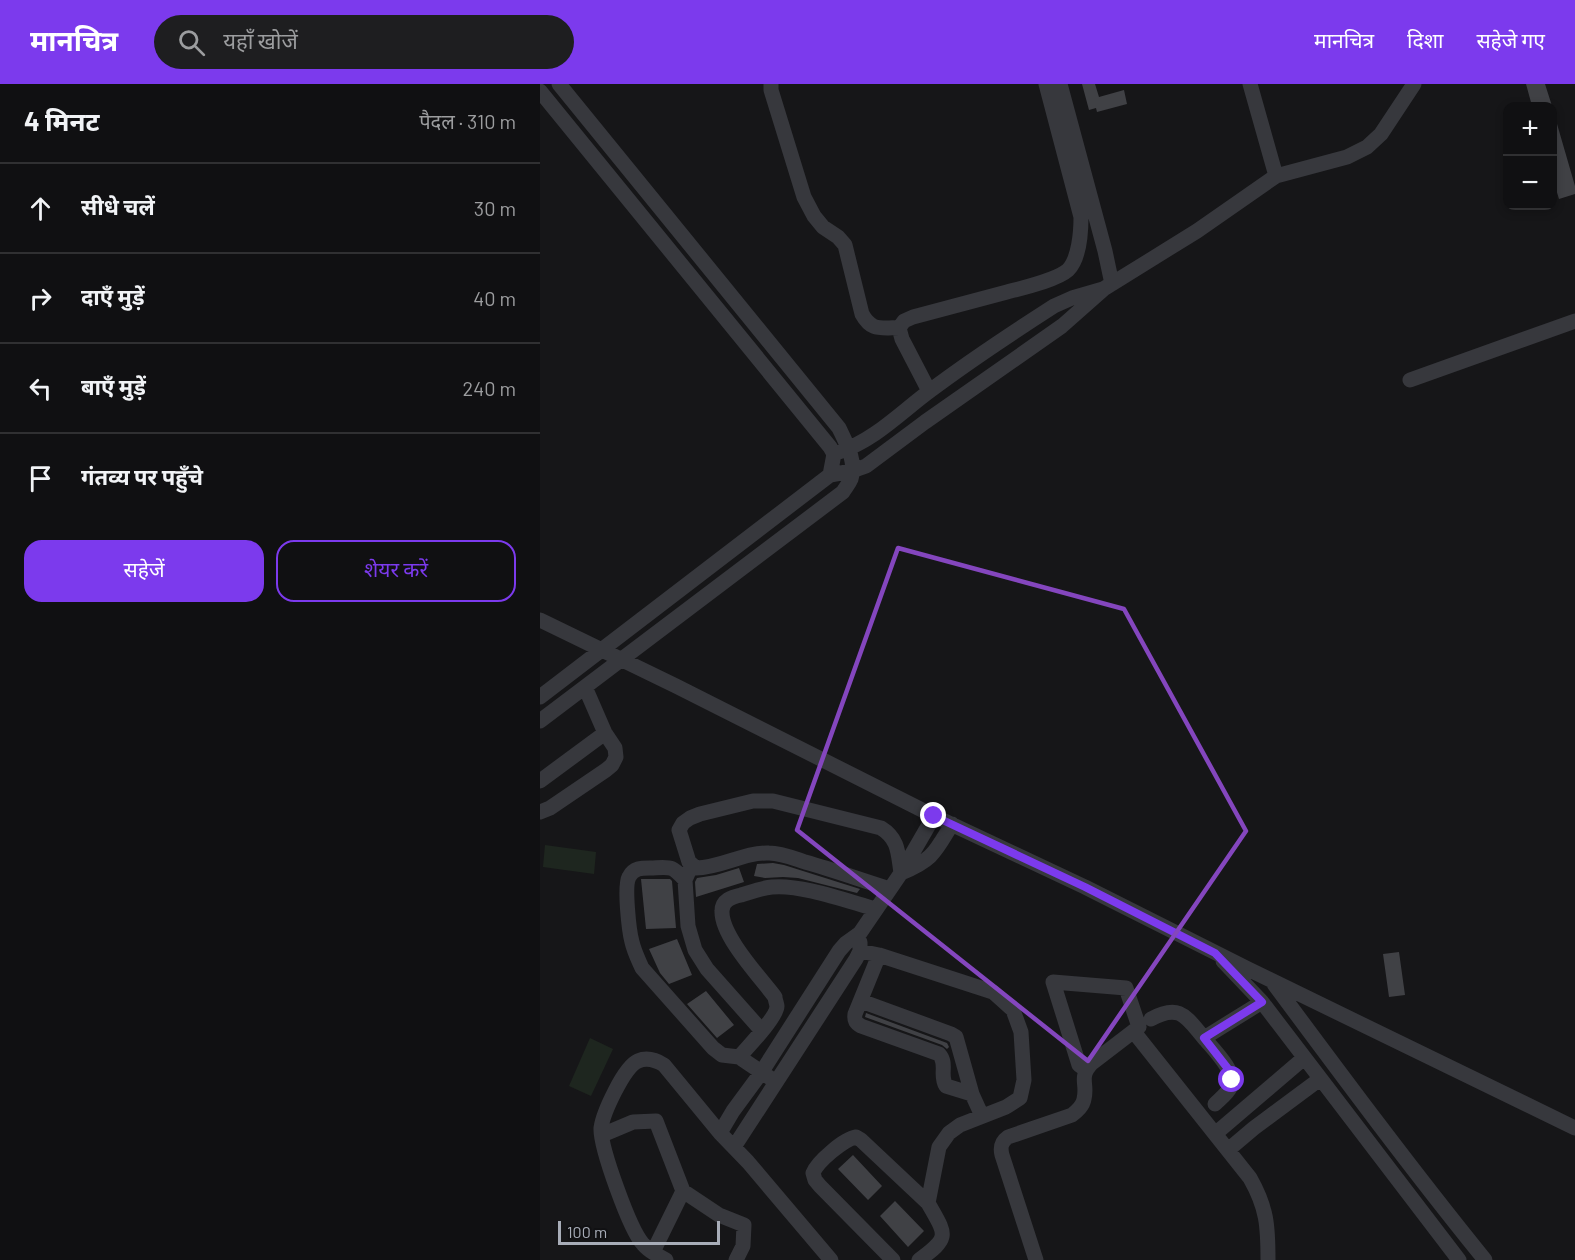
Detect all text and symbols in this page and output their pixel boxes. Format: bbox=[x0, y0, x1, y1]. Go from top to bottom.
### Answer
search box bbox=[154, 15, 574, 69]
text: मानचित्र bbox=[30, 23, 118, 57]
icon: search bbox=[175, 26, 208, 59]
text: यहाँ खोजें bbox=[223, 27, 298, 53]
text: मानचित्र bbox=[1314, 27, 1374, 52]
text: दिशा bbox=[1407, 27, 1443, 52]
text: सहेजे गए bbox=[1476, 27, 1545, 52]
map controls bbox=[1503, 102, 1557, 210]
button: + bbox=[1503, 102, 1557, 156]
text: 4 मिनट bbox=[24, 105, 100, 136]
text: पैदल · 310 m bbox=[419, 109, 516, 133]
button: − bbox=[1503, 156, 1557, 210]
icon: ahead bbox=[24, 192, 57, 225]
text: सीधे चलें bbox=[81, 193, 155, 219]
text: 30 m bbox=[474, 196, 516, 220]
icon: right bbox=[24, 282, 57, 315]
text: दाएँ मुड़ें bbox=[81, 283, 144, 309]
text: 40 m bbox=[473, 286, 516, 310]
icon: left bbox=[24, 372, 57, 405]
text: बाएँ मुड़ें bbox=[81, 373, 146, 399]
text: 240 m bbox=[462, 376, 516, 400]
icon: arrive bbox=[24, 462, 57, 495]
text: गंतव्य पर पहुँचे bbox=[81, 463, 203, 489]
button: सहेजें bbox=[24, 540, 264, 602]
button: शेयर करें bbox=[276, 540, 516, 602]
route end bbox=[920, 802, 946, 828]
route start bbox=[1218, 1066, 1244, 1092]
scale bar bbox=[558, 1218, 720, 1246]
text: 100 m bbox=[567, 1222, 607, 1241]

